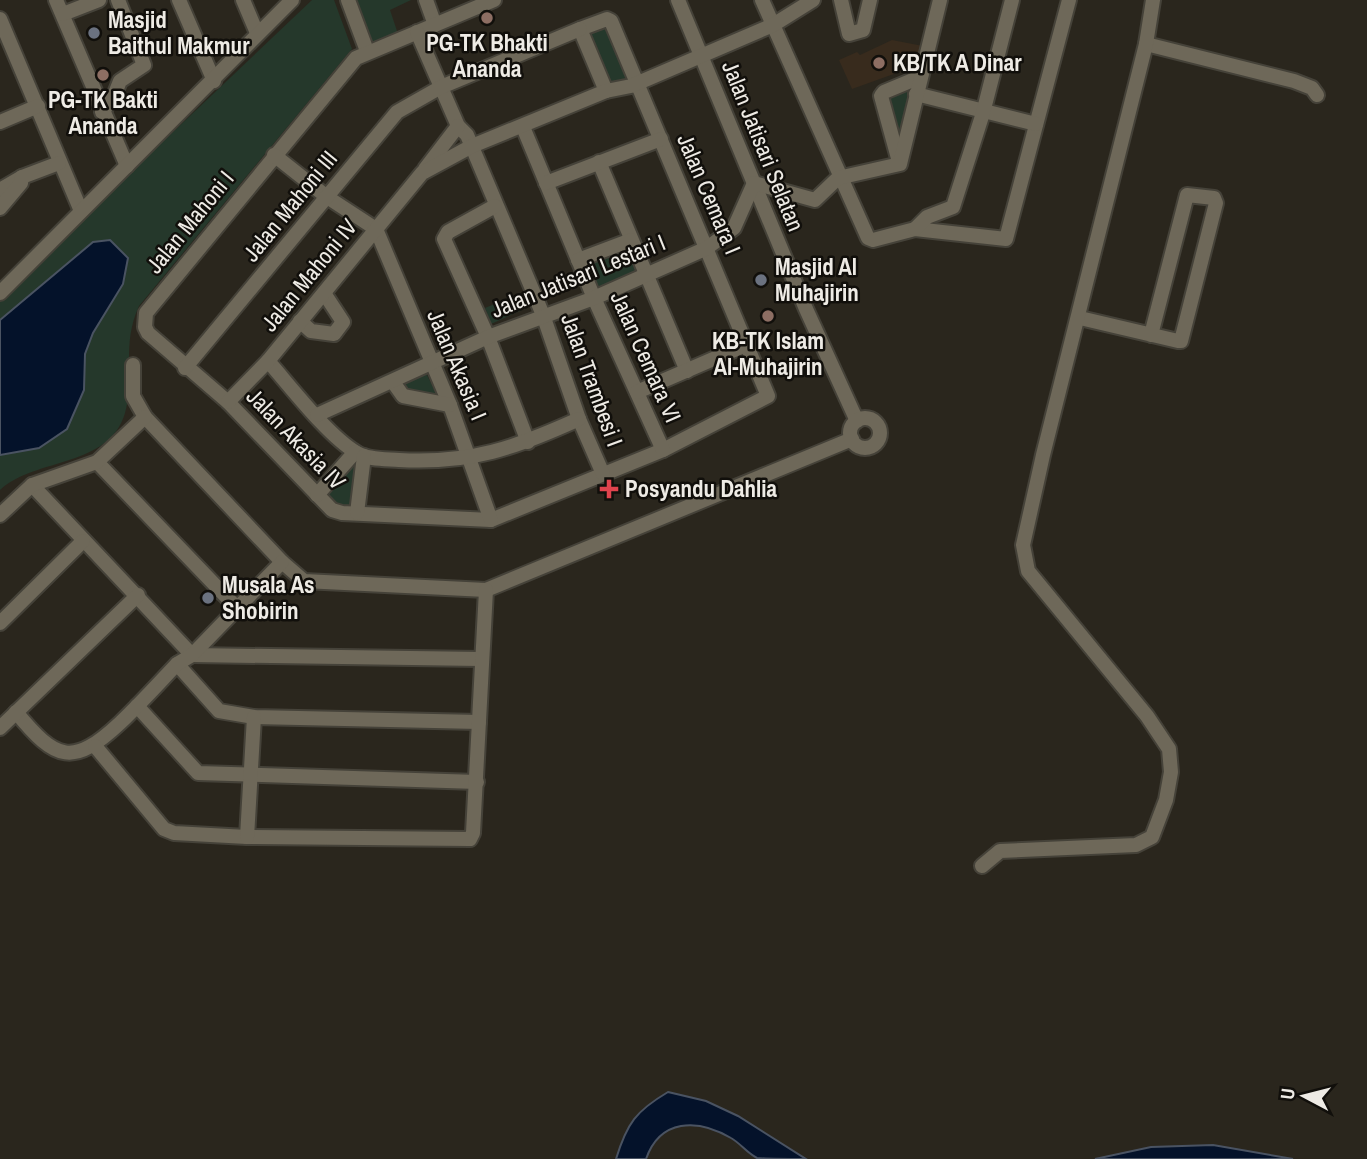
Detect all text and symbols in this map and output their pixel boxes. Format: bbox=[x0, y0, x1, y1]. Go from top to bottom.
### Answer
place label: Masjid Baithul Makmur bbox=[108, 4, 250, 61]
marker: PG-TK Bhakti Ananda bbox=[479, 10, 495, 26]
marker: Masjid Baithul Makmur bbox=[86, 25, 102, 41]
place label: PG-TK Bhakti Ananda bbox=[426, 27, 548, 84]
place label: KB/TK A Dinar bbox=[893, 47, 1022, 78]
marker: KB/TK A Dinar bbox=[871, 55, 887, 71]
street label: Jalan Jatisari Selatan bbox=[715, 56, 812, 236]
marker: PG-TK Bakti Ananda bbox=[95, 67, 111, 83]
place label: PG-TK Bakti Ananda bbox=[48, 84, 158, 141]
street label: Jalan Cemara I bbox=[670, 129, 749, 259]
street label: Jalan Mahoni III bbox=[235, 144, 344, 268]
street label: Jalan Mahoni I bbox=[139, 164, 241, 280]
street label: Jalan Mahoni IV bbox=[254, 212, 364, 337]
street label: Jalan Jatisari Lestari I bbox=[486, 226, 670, 325]
place label: Masjid Al Muhajirin bbox=[775, 251, 859, 308]
marker: Masjid Al Muhajirin bbox=[753, 272, 769, 288]
street label: Jalan Cemara VI bbox=[604, 286, 689, 427]
street label: Jalan Akasia I bbox=[420, 305, 495, 425]
marker: KB-TK Islam Al-Muhajirin bbox=[760, 308, 776, 324]
street label: Jalan Trambesi I bbox=[554, 309, 631, 451]
place label: KB-TK Islam Al-Muhajirin bbox=[712, 325, 824, 382]
street label: Jalan Akasia IV bbox=[240, 381, 353, 496]
place label: Posyandu Dahlia bbox=[625, 473, 777, 504]
marker: Posyandu Dahlia bbox=[599, 479, 619, 499]
place label: Musala As Shobirin bbox=[222, 569, 315, 626]
marker: Musala As Shobirin bbox=[200, 590, 216, 606]
north arrow bbox=[1269, 1061, 1339, 1131]
text: U bbox=[1274, 1087, 1301, 1101]

